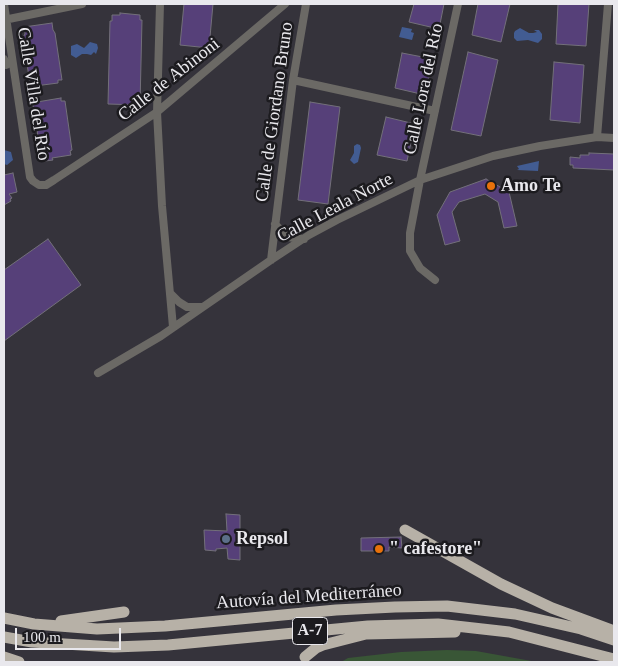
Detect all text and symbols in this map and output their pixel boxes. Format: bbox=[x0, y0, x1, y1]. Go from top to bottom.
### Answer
street label: Calle de Giordano Bruno bbox=[252, 21, 298, 203]
street label: Calle Lora del Río bbox=[400, 21, 448, 157]
street label: Calle Villa del Río bbox=[12, 26, 54, 162]
street label: Calle de Abinoni bbox=[114, 34, 224, 126]
street label: Calle Leala Norte bbox=[273, 168, 397, 248]
place label: Amo Te bbox=[501, 175, 561, 197]
marker: Amo Te bbox=[485, 180, 497, 192]
place label: Repsol bbox=[236, 528, 288, 550]
marker: Repsol bbox=[220, 533, 232, 545]
place label: " cafestore" bbox=[389, 538, 482, 560]
marker: " cafestore" bbox=[373, 543, 385, 555]
street label: Autovía del Mediterráneo bbox=[216, 580, 402, 614]
scale bar bbox=[18, 618, 124, 650]
road number: A-7 bbox=[292, 618, 328, 644]
text: 100 m bbox=[23, 629, 61, 645]

